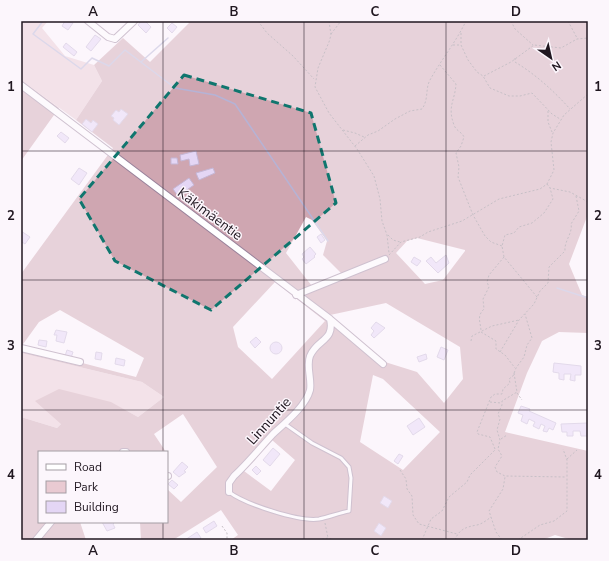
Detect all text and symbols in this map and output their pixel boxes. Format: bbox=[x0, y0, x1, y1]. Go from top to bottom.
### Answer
text: A bbox=[88, 3, 98, 21]
text: B bbox=[230, 3, 239, 21]
text: C bbox=[371, 3, 380, 21]
text: D bbox=[511, 3, 521, 21]
north arrow bbox=[531, 38, 571, 78]
text: N bbox=[549, 57, 564, 74]
text: 1 bbox=[7, 78, 15, 96]
text: 1 bbox=[594, 78, 602, 96]
street label: Käkimäentie bbox=[174, 183, 246, 245]
text: 2 bbox=[7, 207, 15, 225]
text: 2 bbox=[594, 207, 602, 225]
text: 3 bbox=[7, 337, 15, 355]
text: 3 bbox=[594, 337, 602, 355]
street label: Linnuntie bbox=[242, 393, 296, 449]
legend bbox=[38, 451, 168, 523]
text: Road bbox=[74, 459, 102, 475]
text: 4 bbox=[7, 466, 15, 484]
text: 4 bbox=[594, 466, 602, 484]
text: Park bbox=[74, 479, 99, 495]
text: Building bbox=[74, 499, 119, 515]
text: A bbox=[88, 542, 98, 560]
text: B bbox=[230, 542, 239, 560]
text: C bbox=[371, 542, 380, 560]
text: D bbox=[511, 542, 521, 560]

